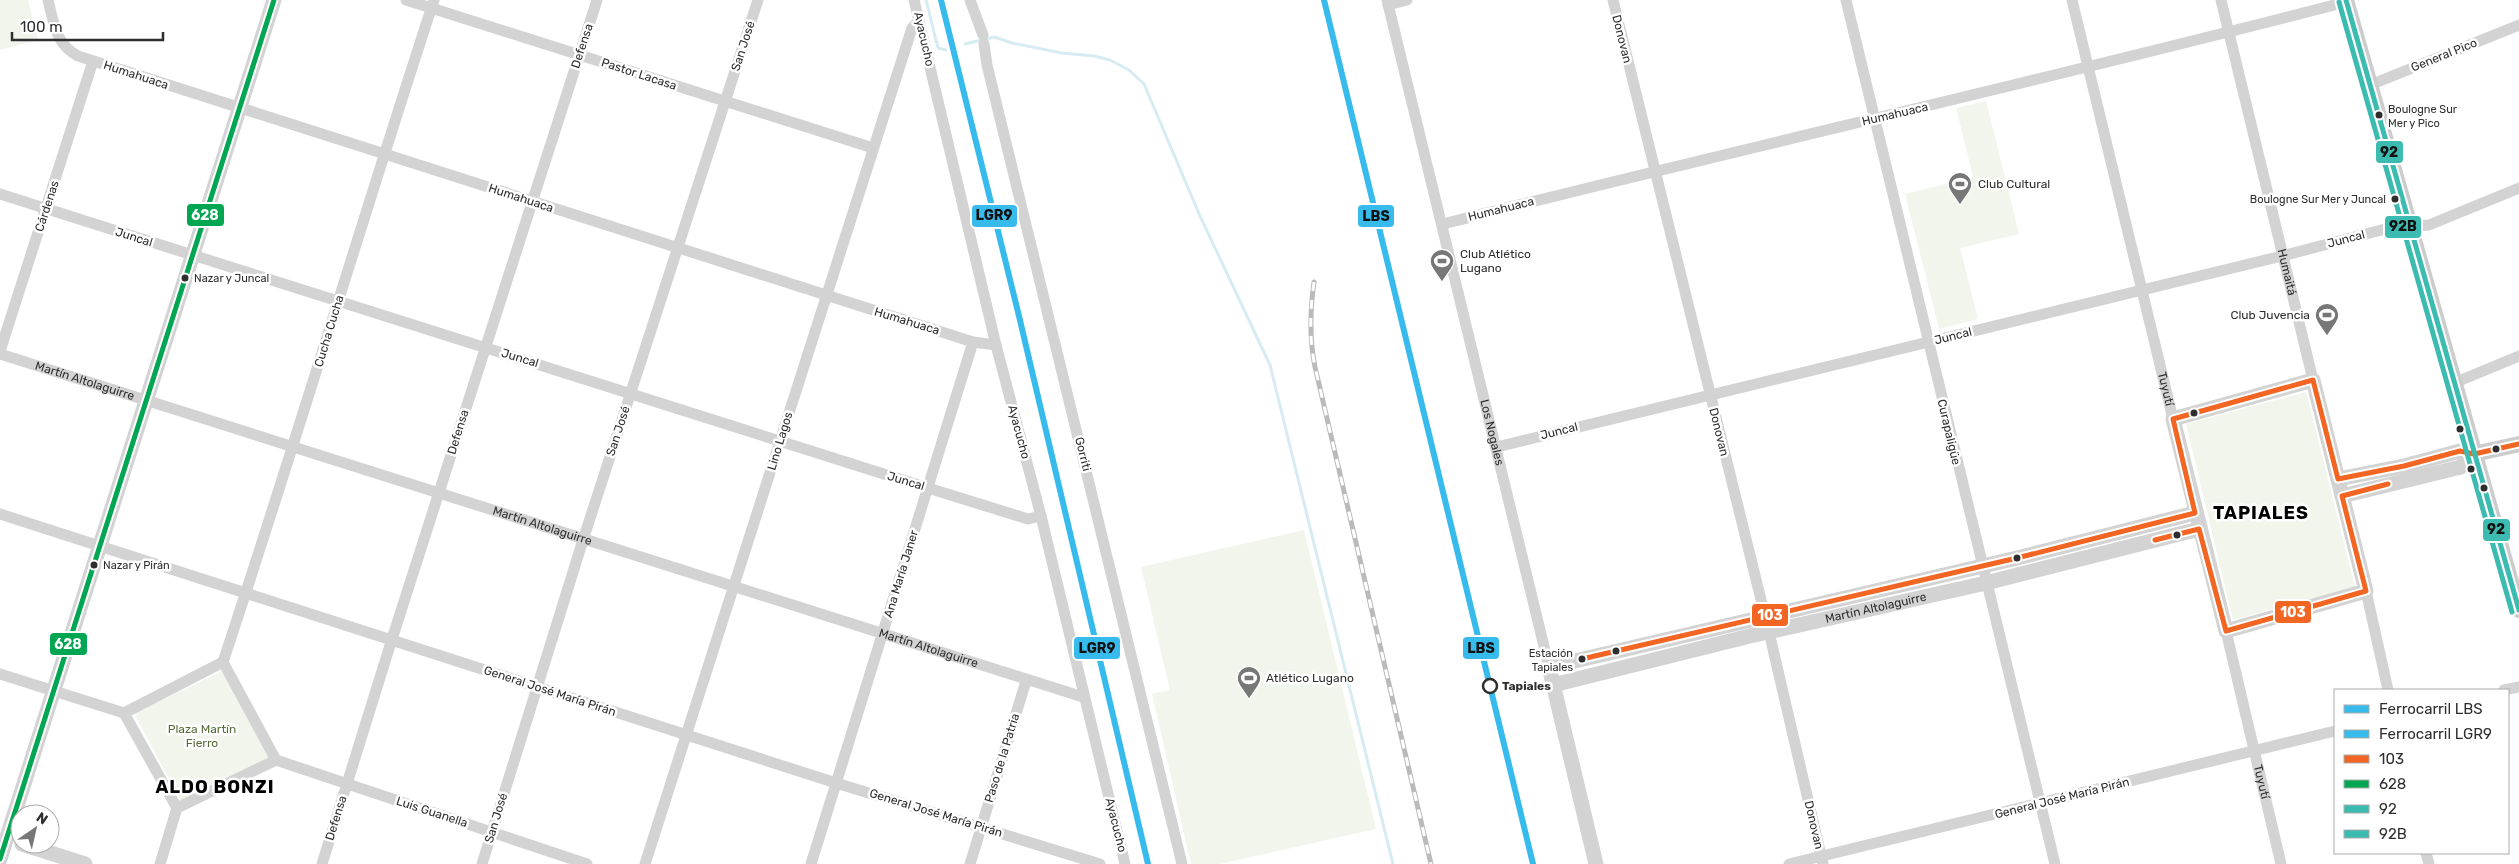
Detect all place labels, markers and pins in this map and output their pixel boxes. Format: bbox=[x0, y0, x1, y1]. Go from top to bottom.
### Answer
place label: Boulogne Sur Mer y Pico bbox=[2388, 103, 2458, 130]
marker: Boulogne Sur Mer y Pico bbox=[2374, 110, 2384, 120]
sports icon: Club Cultural bbox=[1947, 171, 1973, 205]
place label: Club Cultural bbox=[1978, 177, 2050, 191]
place label: Boulogne Sur Mer y Juncal bbox=[2250, 193, 2386, 206]
marker: Boulogne Sur Mer y Juncal bbox=[2390, 194, 2400, 204]
place label: Club Atlético Lugano bbox=[1460, 247, 1531, 275]
sports icon: Club Atlético Lugano bbox=[1429, 248, 1455, 282]
place label: Nazar y Juncal bbox=[194, 272, 269, 285]
marker: Nazar y Juncal bbox=[180, 273, 190, 283]
sports icon: Club Juvencia bbox=[2314, 302, 2340, 336]
place label: Club Juvencia bbox=[2230, 308, 2310, 322]
unlabelled marker bbox=[2189, 408, 2199, 418]
unlabelled marker bbox=[2455, 424, 2465, 434]
unlabelled marker bbox=[2491, 444, 2501, 454]
unlabelled marker bbox=[2466, 464, 2476, 474]
unlabelled marker bbox=[2479, 483, 2489, 493]
unlabelled marker bbox=[2172, 530, 2182, 540]
unlabelled marker bbox=[2012, 553, 2022, 563]
place label: Nazar y Pirán bbox=[103, 559, 170, 572]
marker: Nazar y Pirán bbox=[89, 560, 99, 570]
unlabelled marker bbox=[1611, 646, 1621, 656]
place label: Estación Tapiales bbox=[1529, 647, 1573, 674]
marker: Estación Tapiales bbox=[1577, 654, 1587, 664]
sports icon: Atlético Lugano bbox=[1236, 665, 1262, 699]
place label: Atlético Lugano bbox=[1266, 671, 1354, 685]
marker: Tapiales bbox=[1482, 678, 1498, 694]
place label: Tapiales bbox=[1502, 679, 1551, 693]

